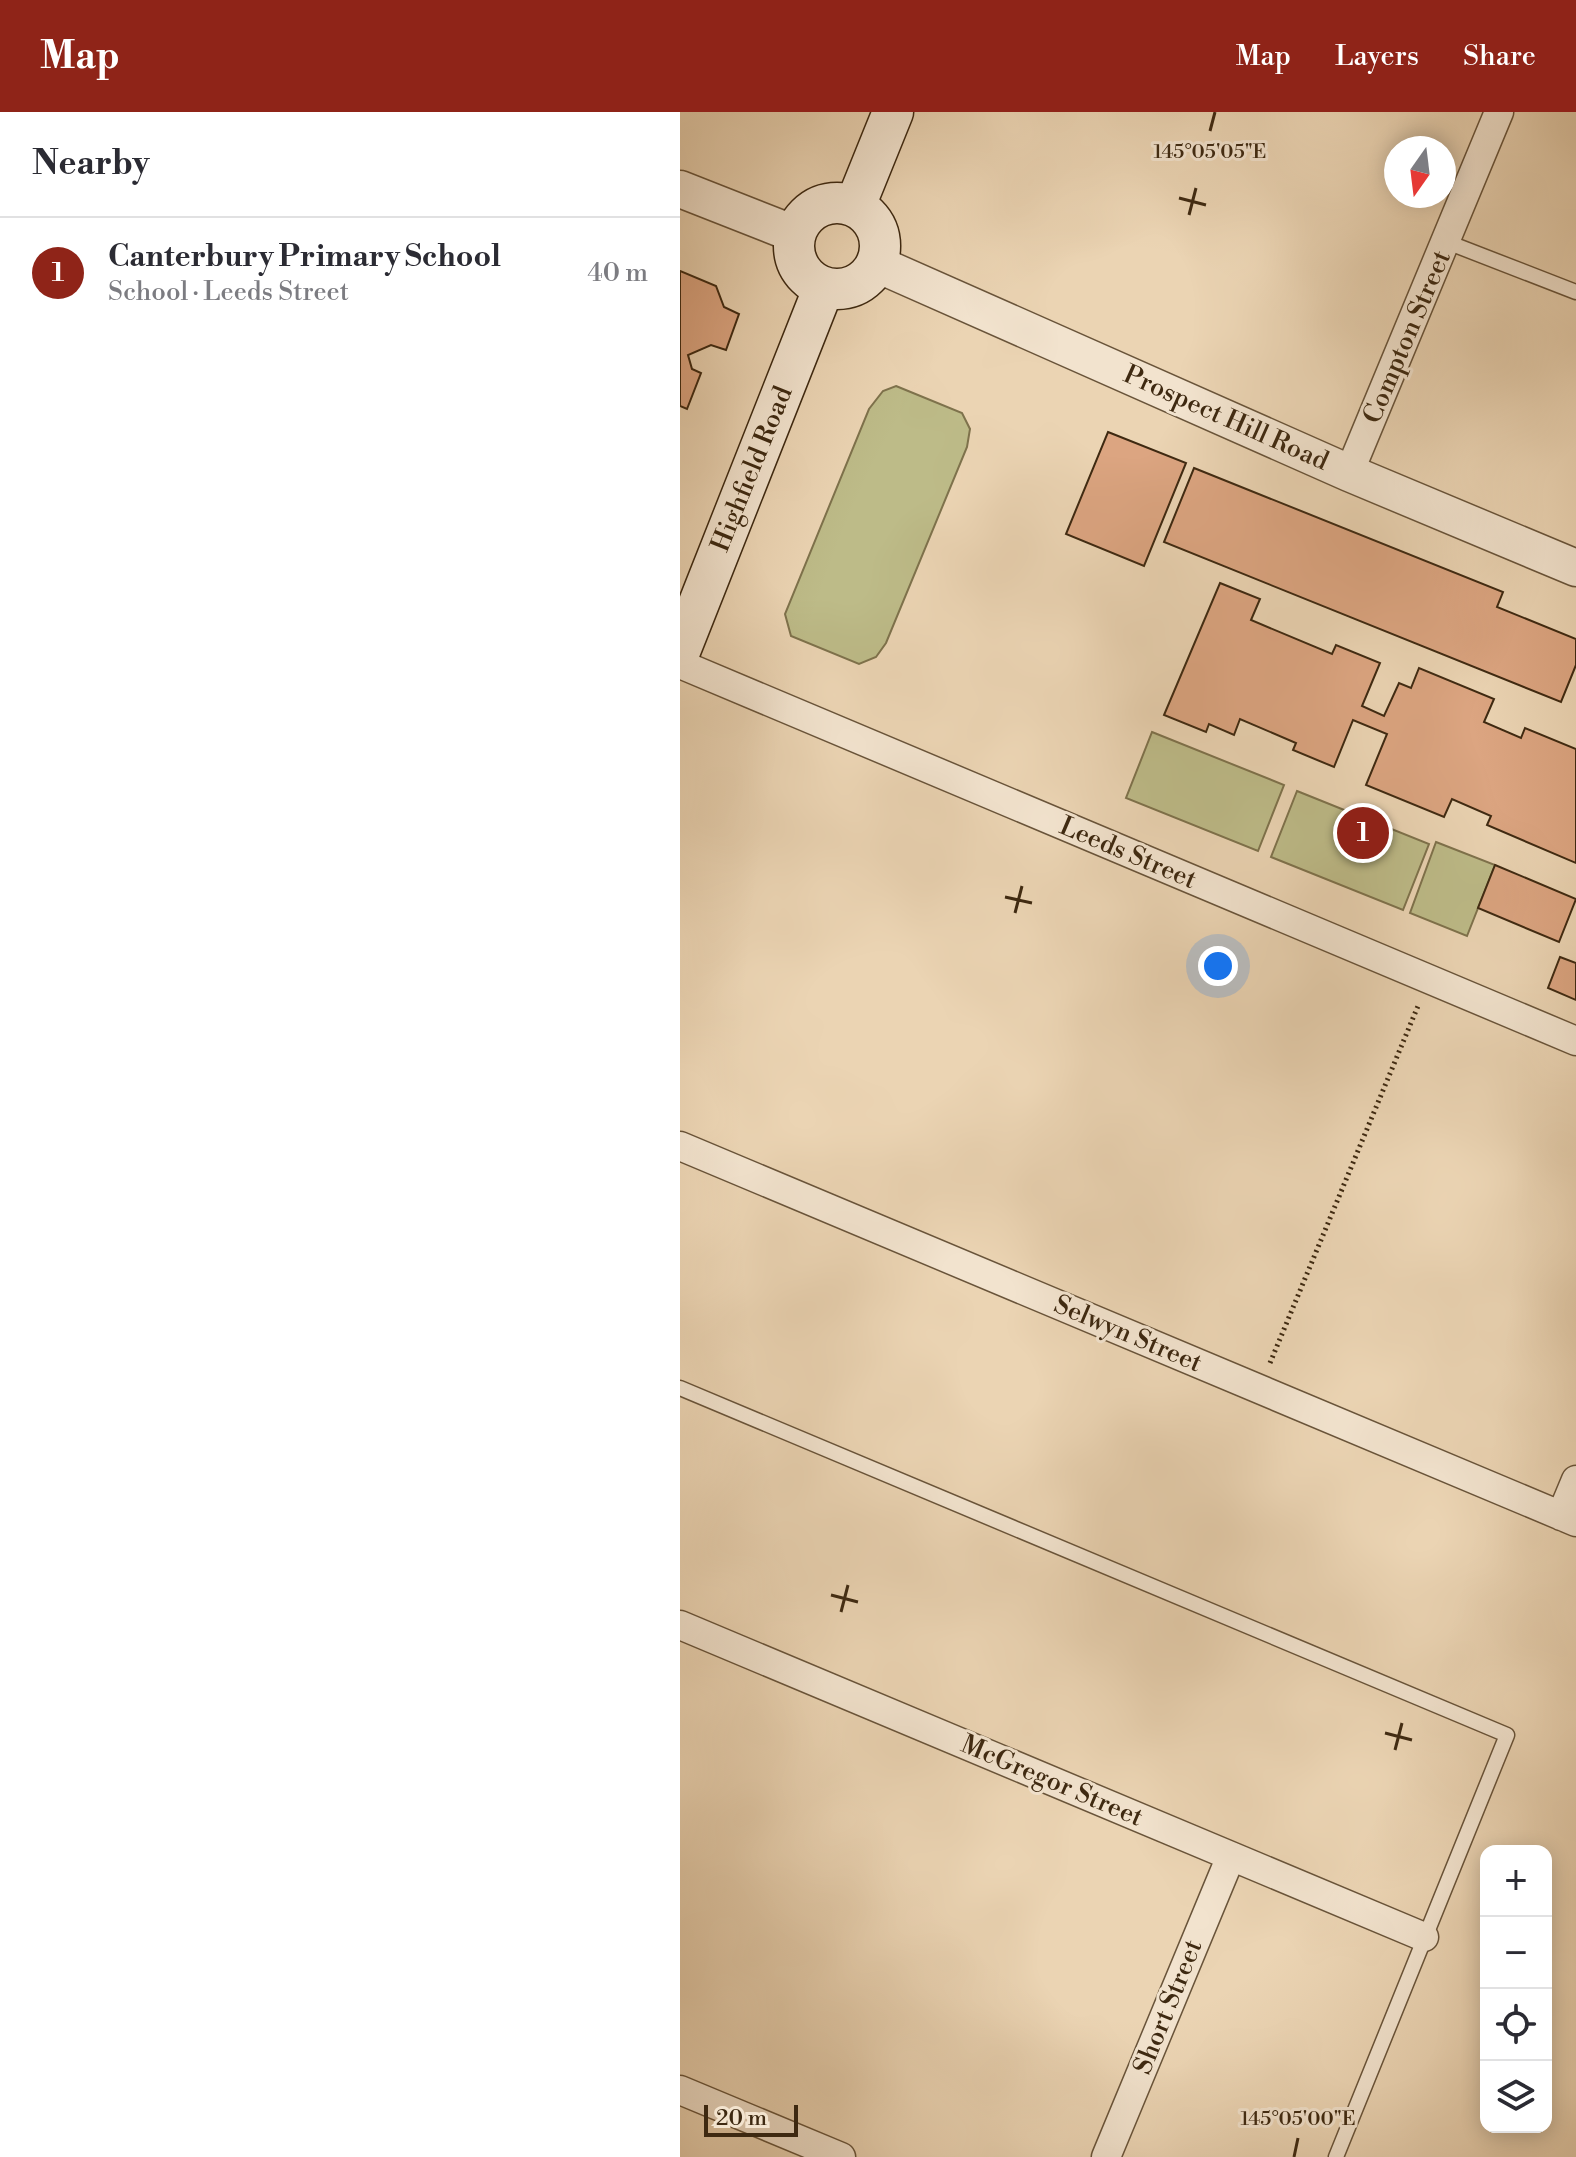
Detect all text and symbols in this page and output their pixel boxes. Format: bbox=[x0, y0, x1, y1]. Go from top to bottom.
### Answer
text: Map bbox=[40, 33, 120, 80]
text: Map bbox=[1236, 39, 1291, 74]
text: Layers bbox=[1335, 39, 1419, 74]
text: Share bbox=[1463, 39, 1536, 74]
north arrow bbox=[1384, 136, 1456, 208]
text: 145°05'05"E bbox=[1154, 140, 1266, 165]
text: Nearby bbox=[32, 143, 150, 185]
text: Canterbury Primary School bbox=[108, 238, 501, 276]
street label: Compton Street bbox=[1356, 246, 1458, 428]
text: 1 bbox=[52, 257, 64, 289]
text: 40 m bbox=[587, 257, 648, 289]
text: School · Leeds Street bbox=[108, 276, 349, 308]
street label: Prospect Hill Road bbox=[1119, 358, 1334, 478]
street label: Highfield Road bbox=[704, 381, 800, 556]
pin: 1 bbox=[1337, 803, 1389, 863]
street label: Leeds Street bbox=[1055, 810, 1201, 896]
your location bbox=[1198, 946, 1238, 986]
street label: Selwyn Street bbox=[1049, 1288, 1207, 1380]
street label: McGregor Street bbox=[956, 1728, 1148, 1834]
map controls bbox=[1480, 1845, 1552, 2133]
button: + bbox=[1480, 1845, 1552, 1917]
button: − bbox=[1480, 1917, 1552, 1989]
street label: Short Street bbox=[1127, 1935, 1209, 2079]
button: locate bbox=[1480, 1989, 1552, 2061]
button: layers bbox=[1480, 2061, 1552, 2133]
scale bar bbox=[704, 2101, 798, 2137]
text: 20 m bbox=[716, 2105, 767, 2132]
text: 145°05'00"E bbox=[1241, 2107, 1356, 2132]

